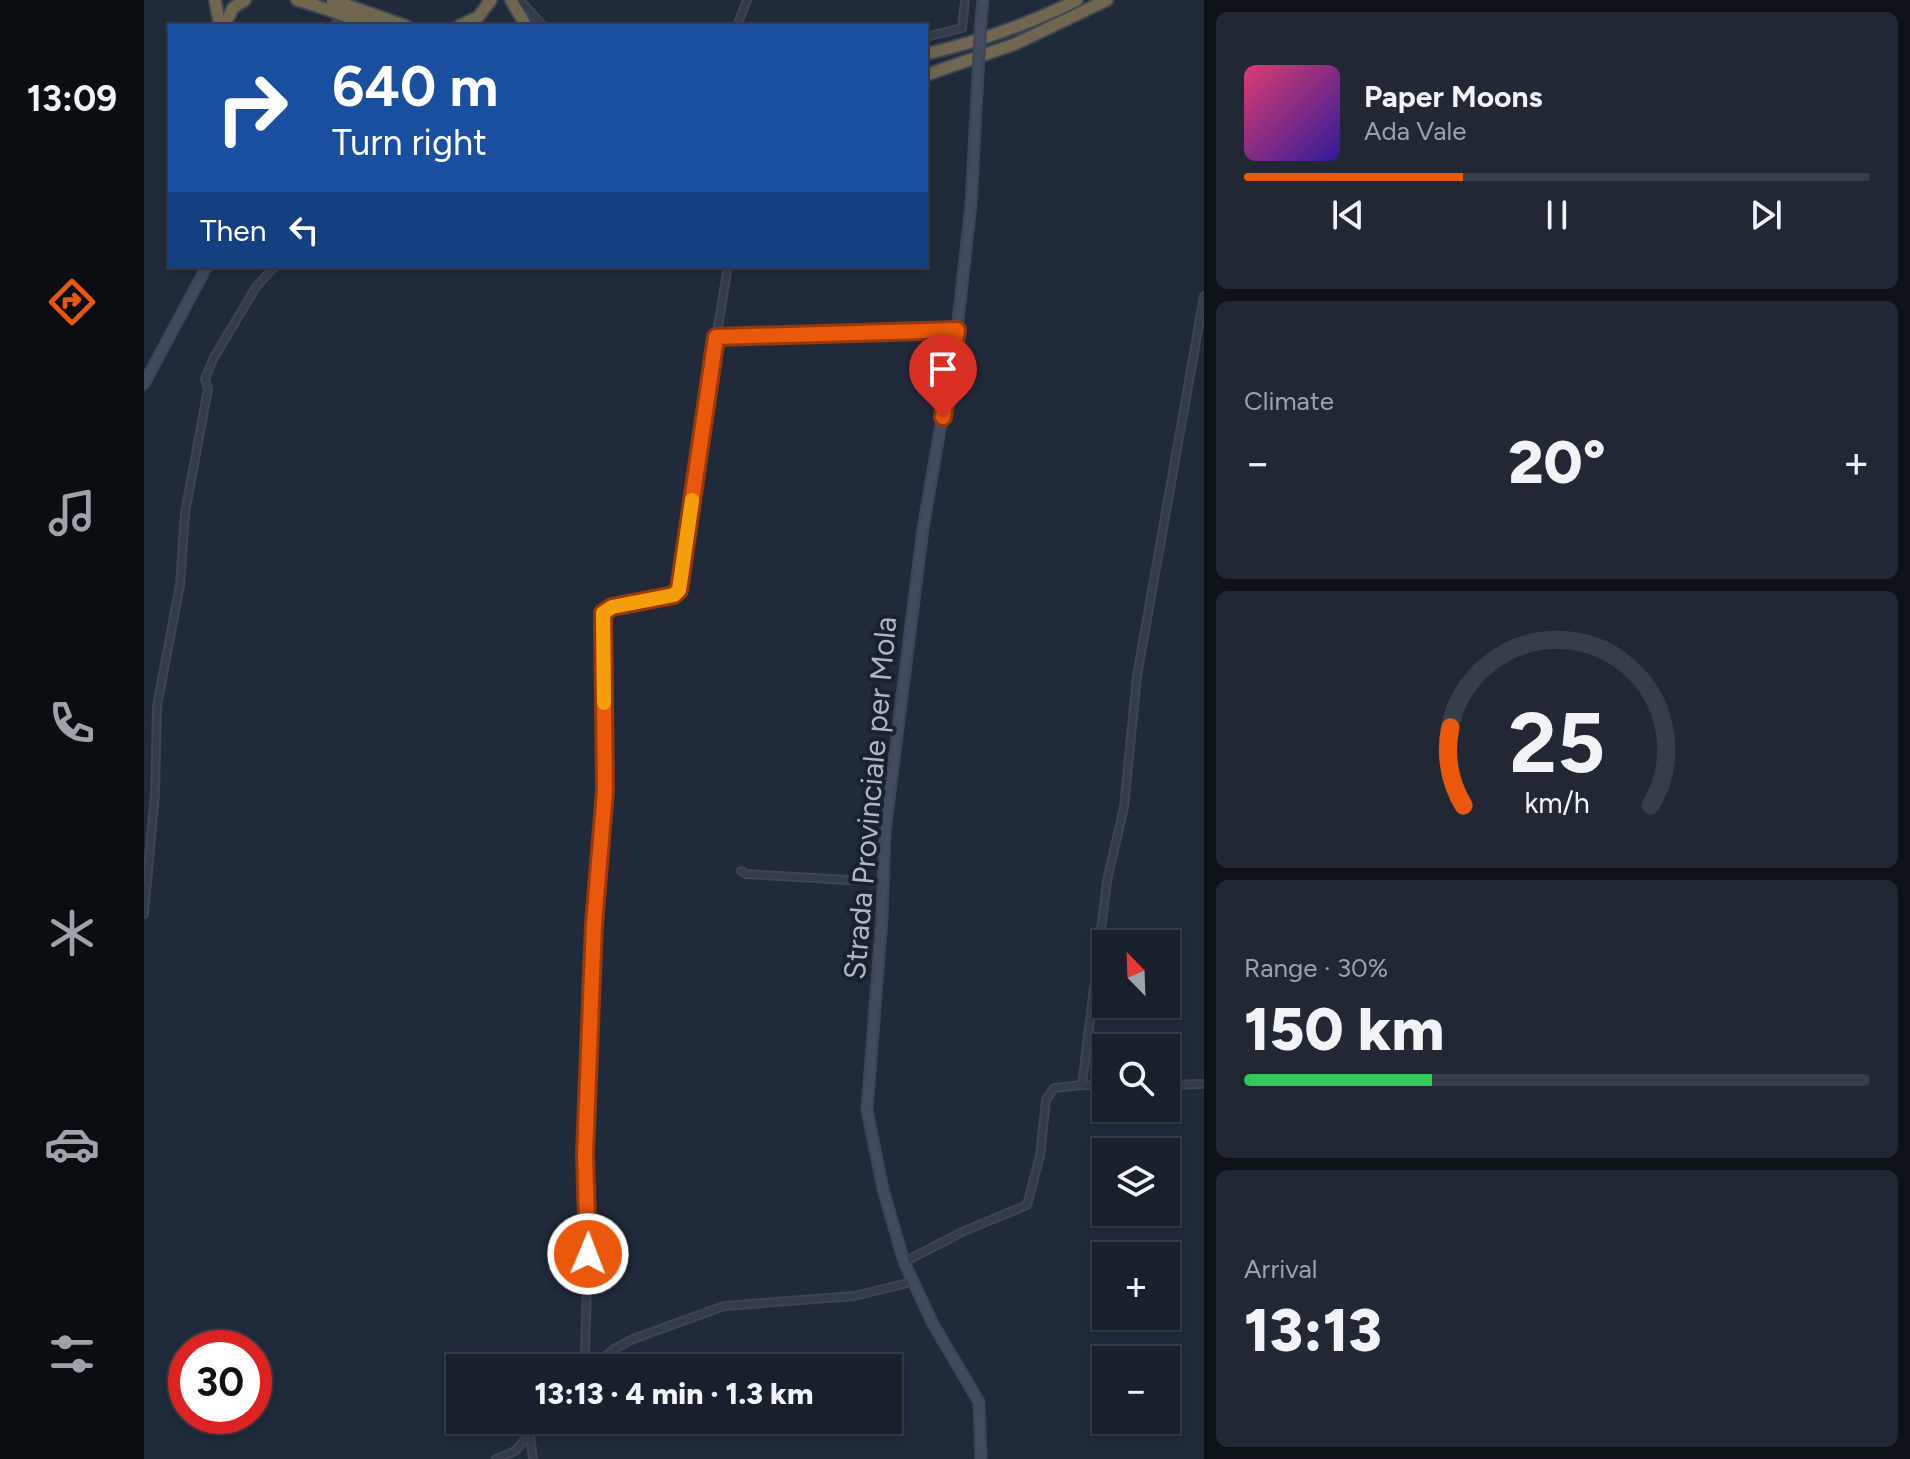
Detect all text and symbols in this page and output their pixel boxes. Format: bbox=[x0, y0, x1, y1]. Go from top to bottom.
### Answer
text: 640 m bbox=[332, 53, 498, 120]
icon: right bbox=[200, 56, 304, 160]
text: 13:09 bbox=[27, 77, 117, 120]
text: Paper Moons bbox=[1364, 78, 1543, 115]
text: Ada Vale bbox=[1364, 115, 1467, 147]
text: Turn right bbox=[332, 121, 487, 164]
icon: previous bbox=[1326, 193, 1370, 237]
icon: pause bbox=[1535, 193, 1579, 237]
icon: next bbox=[1744, 193, 1788, 237]
icon: left bbox=[282, 208, 326, 252]
text: Then bbox=[200, 212, 266, 249]
icon: directions bbox=[44, 274, 100, 330]
pin bbox=[909, 335, 977, 417]
icon: arrive bbox=[921, 347, 965, 391]
text: Climate bbox=[1244, 385, 1334, 417]
text: 20° bbox=[1508, 426, 1606, 498]
text: − bbox=[1244, 436, 1271, 489]
text: + bbox=[1843, 436, 1870, 489]
icon: music bbox=[44, 485, 100, 541]
street label: Strada Provinciale per Mola bbox=[836, 615, 904, 981]
text: 25 bbox=[1509, 692, 1605, 792]
icon: phone bbox=[44, 695, 100, 751]
text: km/h bbox=[1524, 786, 1590, 820]
icon: climate bbox=[44, 905, 100, 961]
north arrow bbox=[1092, 930, 1180, 1018]
map controls bbox=[1092, 930, 1180, 1434]
text: Range · 30% bbox=[1244, 952, 1388, 984]
text: 150 km bbox=[1244, 993, 1444, 1065]
button: search bbox=[1092, 1034, 1180, 1122]
icon: car bbox=[44, 1116, 100, 1172]
button: layers bbox=[1092, 1138, 1180, 1226]
position arrow bbox=[546, 1212, 630, 1296]
button: + bbox=[1092, 1242, 1180, 1330]
text: Arrival bbox=[1244, 1253, 1317, 1285]
text: 13:13 bbox=[1244, 1294, 1382, 1366]
icon: filters bbox=[44, 1326, 100, 1382]
speed limit sign: 30 bbox=[168, 1330, 272, 1434]
button: − bbox=[1092, 1346, 1180, 1434]
text: 13:13 · 4 min · 1.3 km bbox=[535, 1375, 813, 1412]

